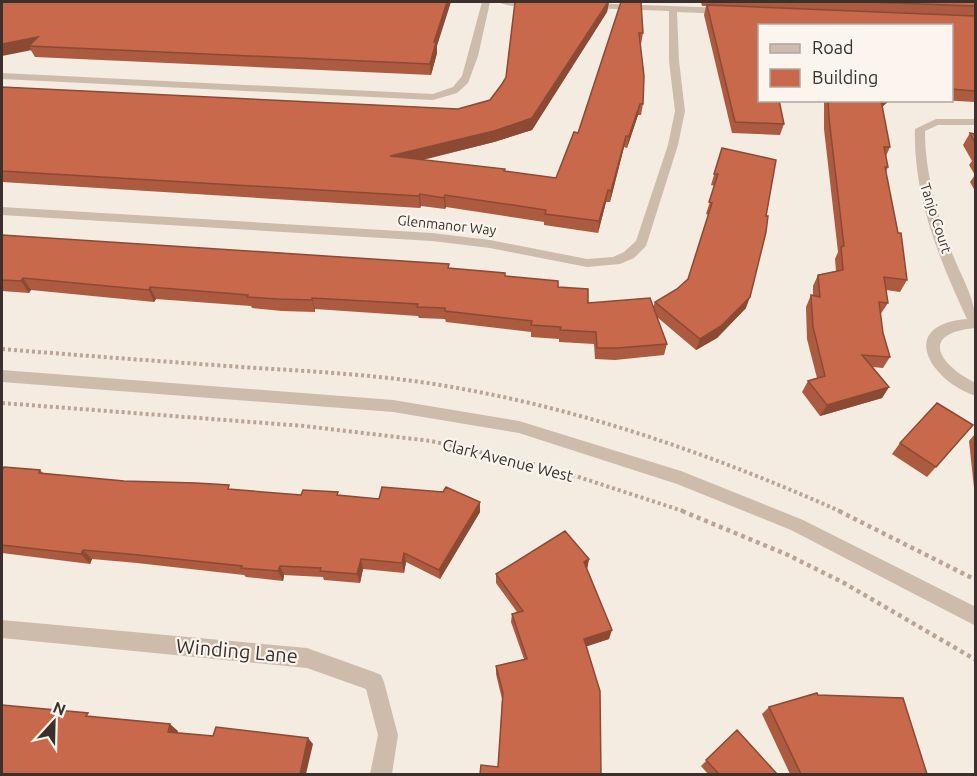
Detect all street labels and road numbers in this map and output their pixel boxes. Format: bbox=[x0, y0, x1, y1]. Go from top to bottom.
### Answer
street label: Tanjo Court bbox=[917, 181, 955, 256]
street label: Glenmanor Way bbox=[397, 212, 497, 238]
street label: Clark Avenue West bbox=[441, 435, 576, 485]
street label: Winding Lane bbox=[175, 634, 299, 667]

